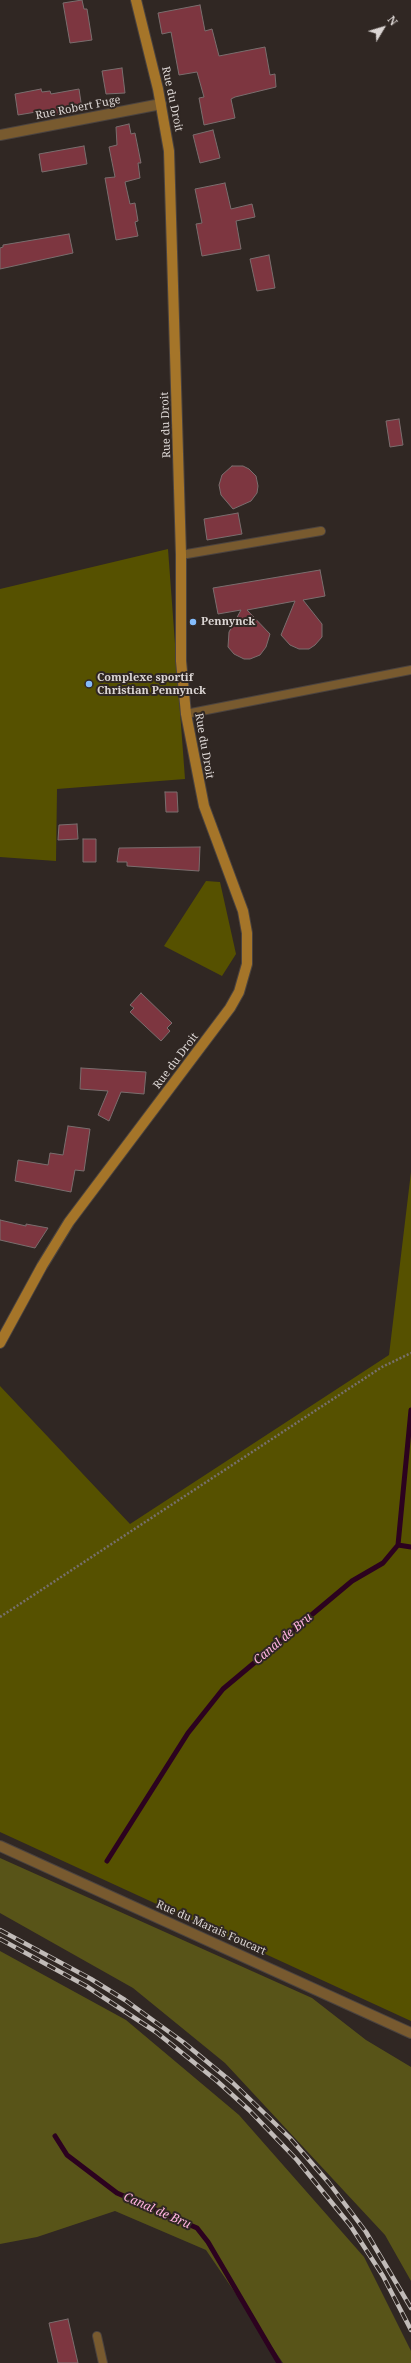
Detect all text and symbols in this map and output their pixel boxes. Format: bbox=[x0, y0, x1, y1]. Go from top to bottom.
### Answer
north arrow bbox=[363, 8, 403, 48]
text: N bbox=[384, 12, 401, 28]
street label: Rue du Droit bbox=[159, 65, 185, 133]
street label: Rue Robert Fuge bbox=[34, 93, 122, 123]
street label: Rue du Droit bbox=[158, 392, 174, 458]
place label: Pennynck bbox=[201, 615, 255, 629]
marker: Pennynck bbox=[188, 617, 198, 627]
place label: Complexe sportif Christian Pennynck bbox=[97, 671, 206, 697]
marker: Complexe sportif Christian Pennynck bbox=[84, 679, 94, 689]
street label: Rue du Droit bbox=[192, 712, 216, 780]
street label: Rue du Droit bbox=[151, 1030, 201, 1092]
water label: Canal de Bru bbox=[251, 1610, 315, 1668]
street label: Rue du Marais Foucart bbox=[154, 1898, 268, 1958]
water label: Canal de Bru bbox=[121, 2190, 193, 2232]

